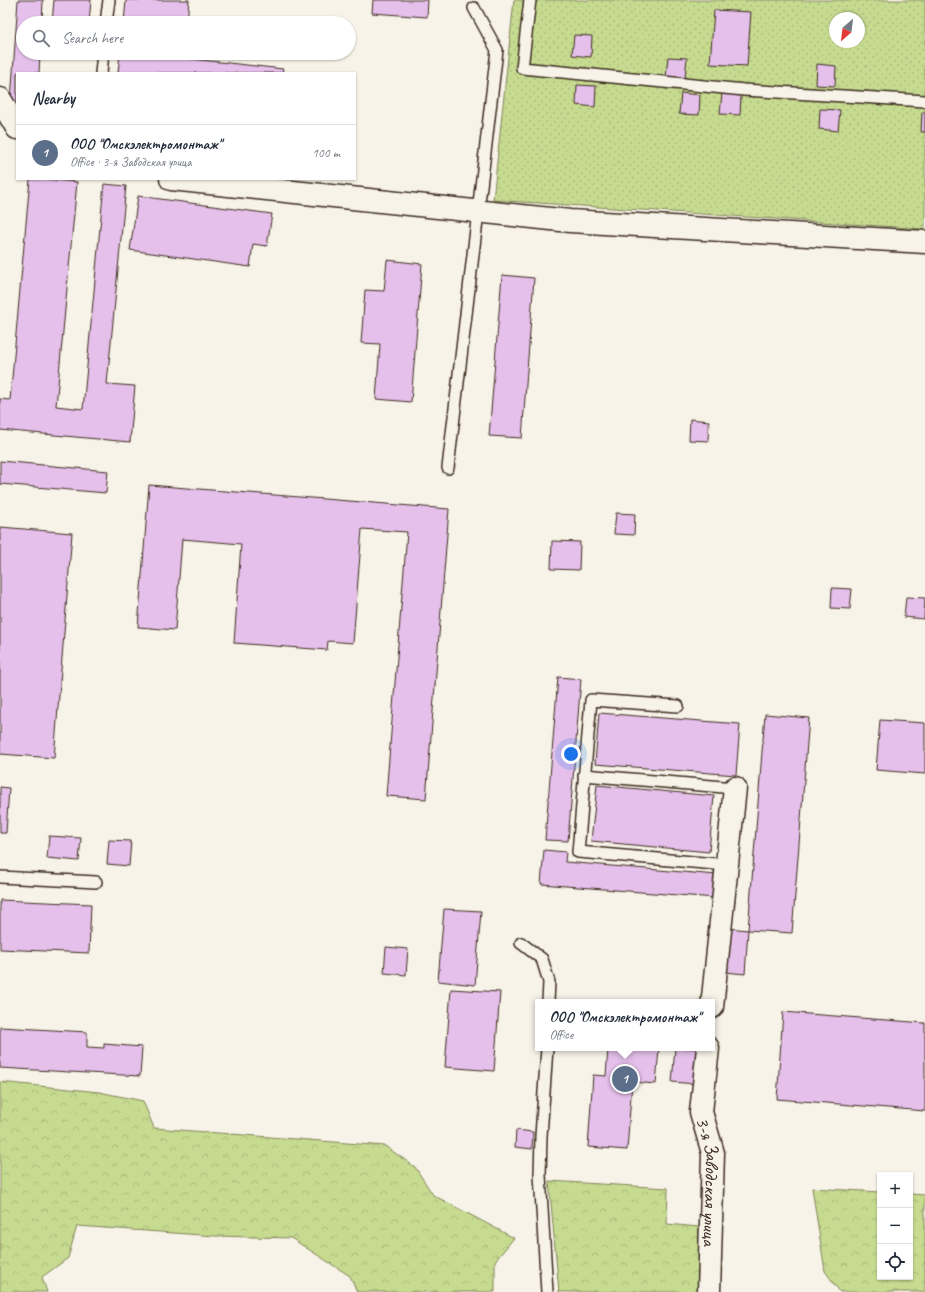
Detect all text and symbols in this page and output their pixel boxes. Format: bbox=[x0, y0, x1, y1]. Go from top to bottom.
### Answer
north arrow bbox=[829, 12, 865, 48]
search box bbox=[16, 16, 356, 60]
icon: search bbox=[30, 27, 52, 49]
text: Search here bbox=[62, 29, 123, 48]
text: Nearby bbox=[32, 88, 75, 109]
text: ООО "Омскэлектромонтаж" bbox=[70, 135, 221, 154]
text: 1 bbox=[42, 145, 48, 161]
text: 100 m bbox=[312, 145, 340, 161]
text: Office · 3-я Заводская улица bbox=[70, 154, 191, 170]
your location bbox=[561, 744, 581, 764]
popup bbox=[535, 999, 715, 1051]
text: ООО "Омскэлектромонтаж" bbox=[549, 1008, 701, 1027]
text: Office bbox=[549, 1027, 573, 1043]
pin: 1 bbox=[612, 1064, 638, 1094]
street label: 3-я Заводская улица bbox=[690, 1114, 724, 1248]
map controls bbox=[877, 1172, 913, 1280]
button: + bbox=[877, 1172, 913, 1208]
button: − bbox=[877, 1208, 913, 1244]
button: locate bbox=[877, 1244, 913, 1280]

